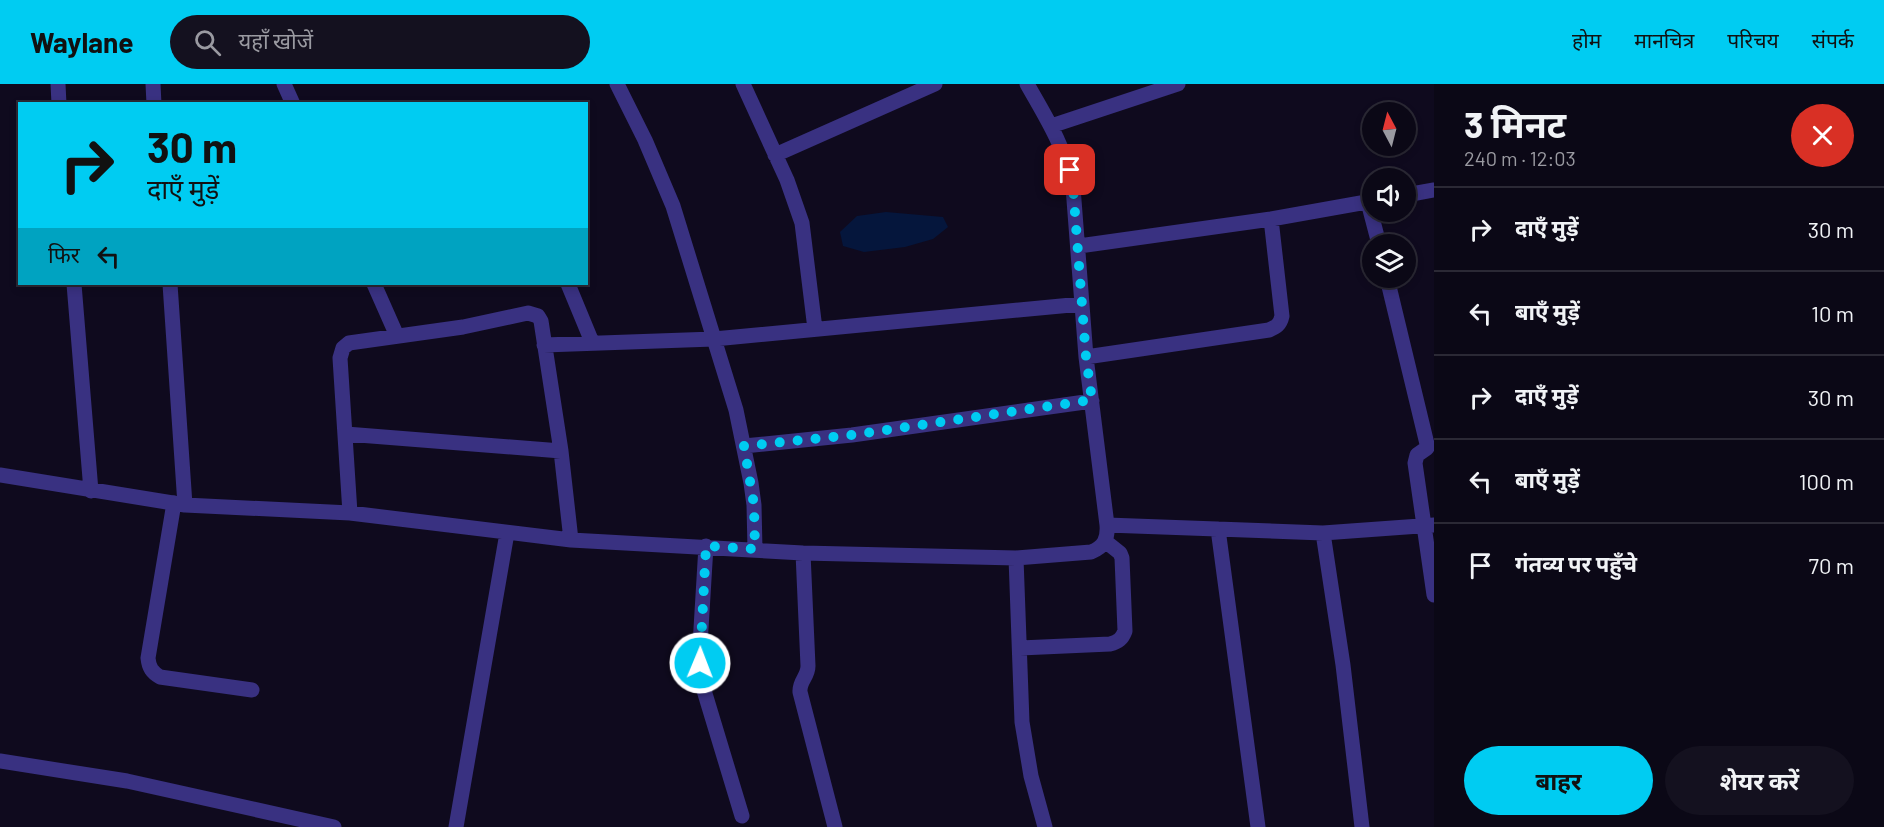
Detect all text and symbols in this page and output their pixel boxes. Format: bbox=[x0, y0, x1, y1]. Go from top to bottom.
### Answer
search box bbox=[170, 15, 590, 69]
text: Waylane bbox=[30, 25, 134, 59]
icon: search bbox=[191, 26, 224, 59]
text: यहाँ खोजें bbox=[239, 27, 313, 53]
text: होम bbox=[1572, 27, 1601, 52]
text: मानचित्र bbox=[1634, 27, 1694, 52]
text: परिचय bbox=[1727, 27, 1779, 52]
text: संपर्क bbox=[1812, 27, 1854, 52]
north arrow bbox=[1362, 102, 1416, 156]
map controls bbox=[1362, 102, 1416, 288]
text: 3 मिनट bbox=[1464, 102, 1566, 145]
button: close bbox=[1791, 104, 1854, 167]
text: 30 m bbox=[147, 121, 237, 171]
icon: right bbox=[48, 126, 126, 204]
pin bbox=[1044, 144, 1095, 195]
text: 240 m · 12:03 bbox=[1464, 146, 1576, 170]
icon: arrive bbox=[1053, 153, 1086, 186]
button: sound bbox=[1362, 168, 1416, 222]
text: दाएँ मुड़ें bbox=[147, 172, 219, 204]
icon: right bbox=[1464, 213, 1497, 246]
text: दाएँ मुड़ें bbox=[1515, 214, 1578, 240]
text: 30 m bbox=[1808, 216, 1854, 242]
button: layers bbox=[1362, 234, 1416, 288]
icon: left bbox=[92, 240, 125, 273]
text: फिर bbox=[48, 241, 80, 267]
icon: left bbox=[1464, 297, 1497, 330]
text: बाएँ मुड़ें bbox=[1515, 298, 1580, 324]
text: 10 m bbox=[1811, 300, 1854, 326]
icon: right bbox=[1464, 381, 1497, 414]
text: दाएँ मुड़ें bbox=[1515, 382, 1578, 408]
text: 30 m bbox=[1808, 384, 1854, 410]
icon: left bbox=[1464, 465, 1497, 498]
text: बाएँ मुड़ें bbox=[1515, 466, 1580, 492]
text: 100 m bbox=[1799, 468, 1854, 494]
icon: arrive bbox=[1464, 549, 1497, 582]
text: गंतव्य पर पहुँचे bbox=[1515, 550, 1637, 576]
text: 70 m bbox=[1809, 552, 1854, 578]
position arrow bbox=[668, 631, 732, 695]
button: बाहर bbox=[1464, 746, 1653, 815]
button: शेयर करें bbox=[1665, 746, 1854, 815]

